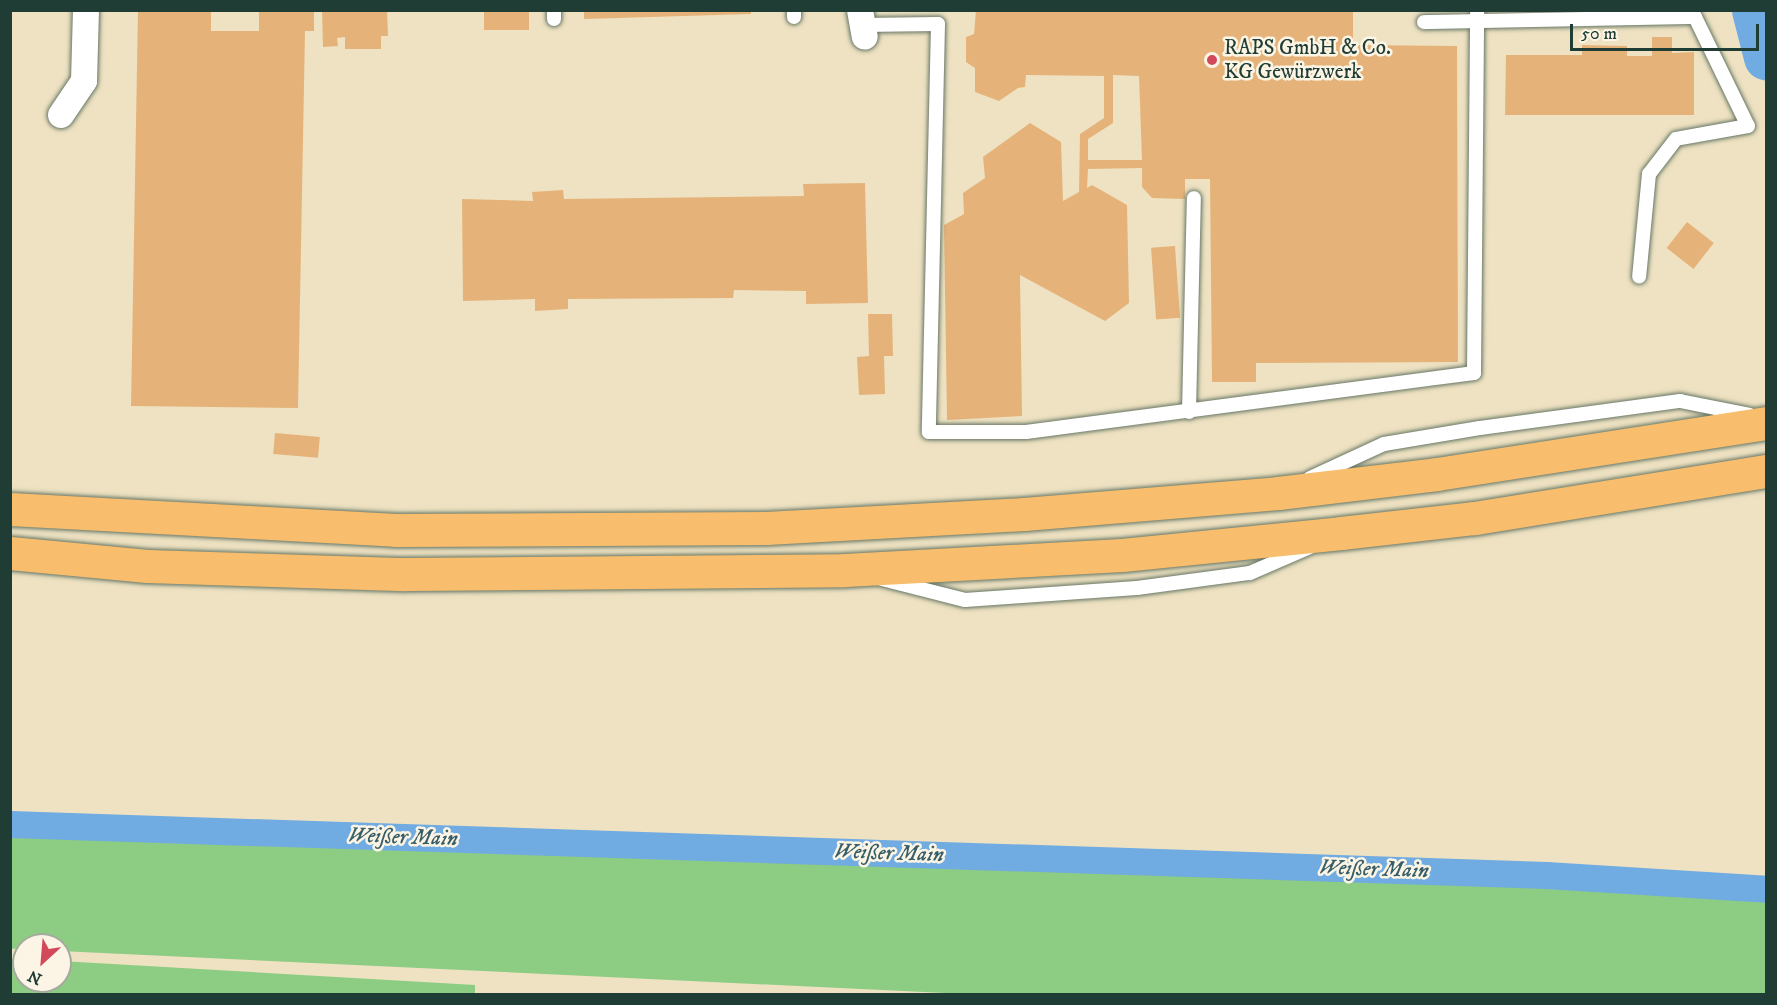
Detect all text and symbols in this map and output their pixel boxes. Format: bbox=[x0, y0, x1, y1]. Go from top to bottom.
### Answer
scale bar bbox=[1573, 12, 1762, 50]
text: 50 m bbox=[1581, 23, 1617, 45]
place label: RAPS GmbH & Co. KG Gewürzwerk bbox=[1224, 35, 1391, 85]
marker: RAPS GmbH & Co. KG Gewürzwerk bbox=[1205, 53, 1219, 67]
water label: Weißer Main bbox=[348, 822, 458, 852]
water label: Weißer Main bbox=[834, 838, 944, 868]
water label: Weißer Main bbox=[1319, 854, 1429, 884]
north arrow bbox=[12, 933, 72, 993]
text: N bbox=[25, 966, 45, 989]

